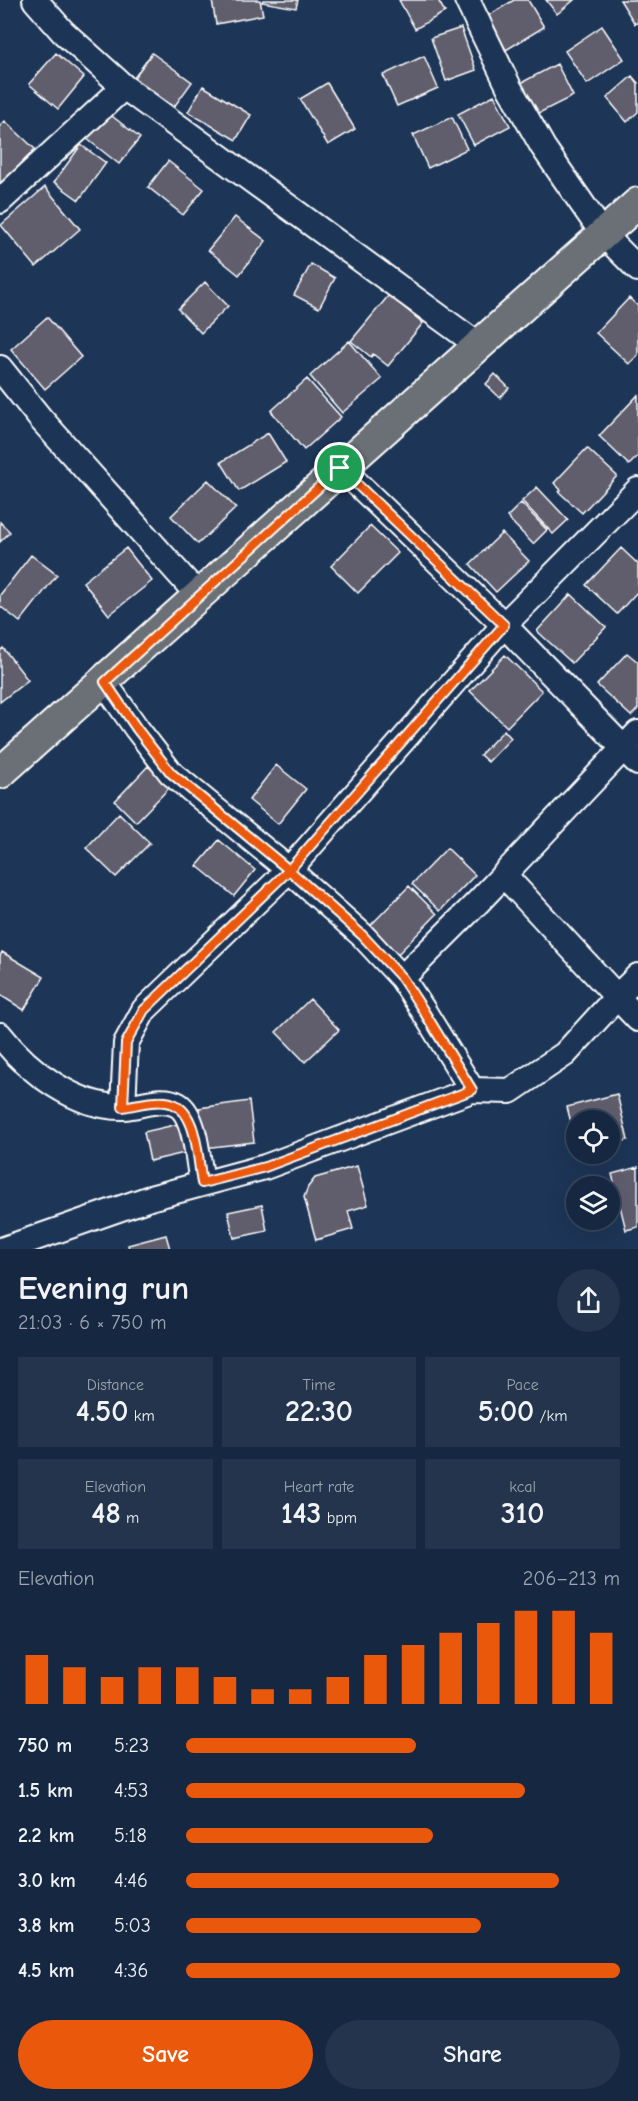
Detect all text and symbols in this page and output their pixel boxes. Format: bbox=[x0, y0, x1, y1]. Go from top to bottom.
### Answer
pin bbox=[314, 442, 365, 493]
icon: arrive bbox=[323, 451, 356, 484]
map controls bbox=[566, 1110, 620, 1230]
button: locate bbox=[566, 1110, 620, 1164]
button: layers bbox=[566, 1176, 620, 1230]
text: Evening run bbox=[18, 1269, 189, 1307]
button: share bbox=[557, 1269, 620, 1332]
text: 21:03 · 6 × 750 m bbox=[18, 1311, 167, 1334]
text: Distance bbox=[87, 1376, 144, 1394]
text: Time bbox=[302, 1376, 336, 1394]
text: Pace bbox=[507, 1376, 539, 1394]
text: 4.50 bbox=[76, 1394, 128, 1429]
text: 22:30 bbox=[285, 1394, 353, 1429]
text: 5:00 bbox=[478, 1394, 534, 1429]
text: km bbox=[128, 1407, 155, 1425]
text: /km bbox=[534, 1407, 568, 1425]
text: Elevation bbox=[85, 1478, 146, 1496]
text: Heart rate bbox=[284, 1478, 354, 1496]
text: kcal bbox=[509, 1478, 536, 1496]
text: 48 bbox=[91, 1496, 121, 1531]
text: 143 bbox=[281, 1496, 321, 1531]
text: 310 bbox=[501, 1496, 545, 1531]
text: m bbox=[121, 1509, 139, 1527]
text: bpm bbox=[321, 1509, 357, 1527]
text: Elevation bbox=[18, 1567, 95, 1590]
text: 206–213 m bbox=[523, 1567, 620, 1590]
text: 750 m bbox=[18, 1734, 72, 1757]
text: 5:23 bbox=[114, 1734, 149, 1757]
text: 1.5 km bbox=[18, 1779, 73, 1802]
text: 4:53 bbox=[114, 1779, 148, 1802]
text: 2.2 km bbox=[18, 1824, 74, 1847]
text: 5:18 bbox=[114, 1824, 147, 1847]
text: 3.0 km bbox=[18, 1869, 76, 1892]
text: 4:46 bbox=[114, 1869, 148, 1892]
text: 3.8 km bbox=[18, 1914, 75, 1937]
text: 5:03 bbox=[114, 1914, 151, 1937]
text: 4.5 km bbox=[18, 1959, 74, 1982]
text: 4:36 bbox=[114, 1959, 148, 1982]
button: Save bbox=[18, 2020, 313, 2089]
button: Share bbox=[325, 2020, 620, 2089]

